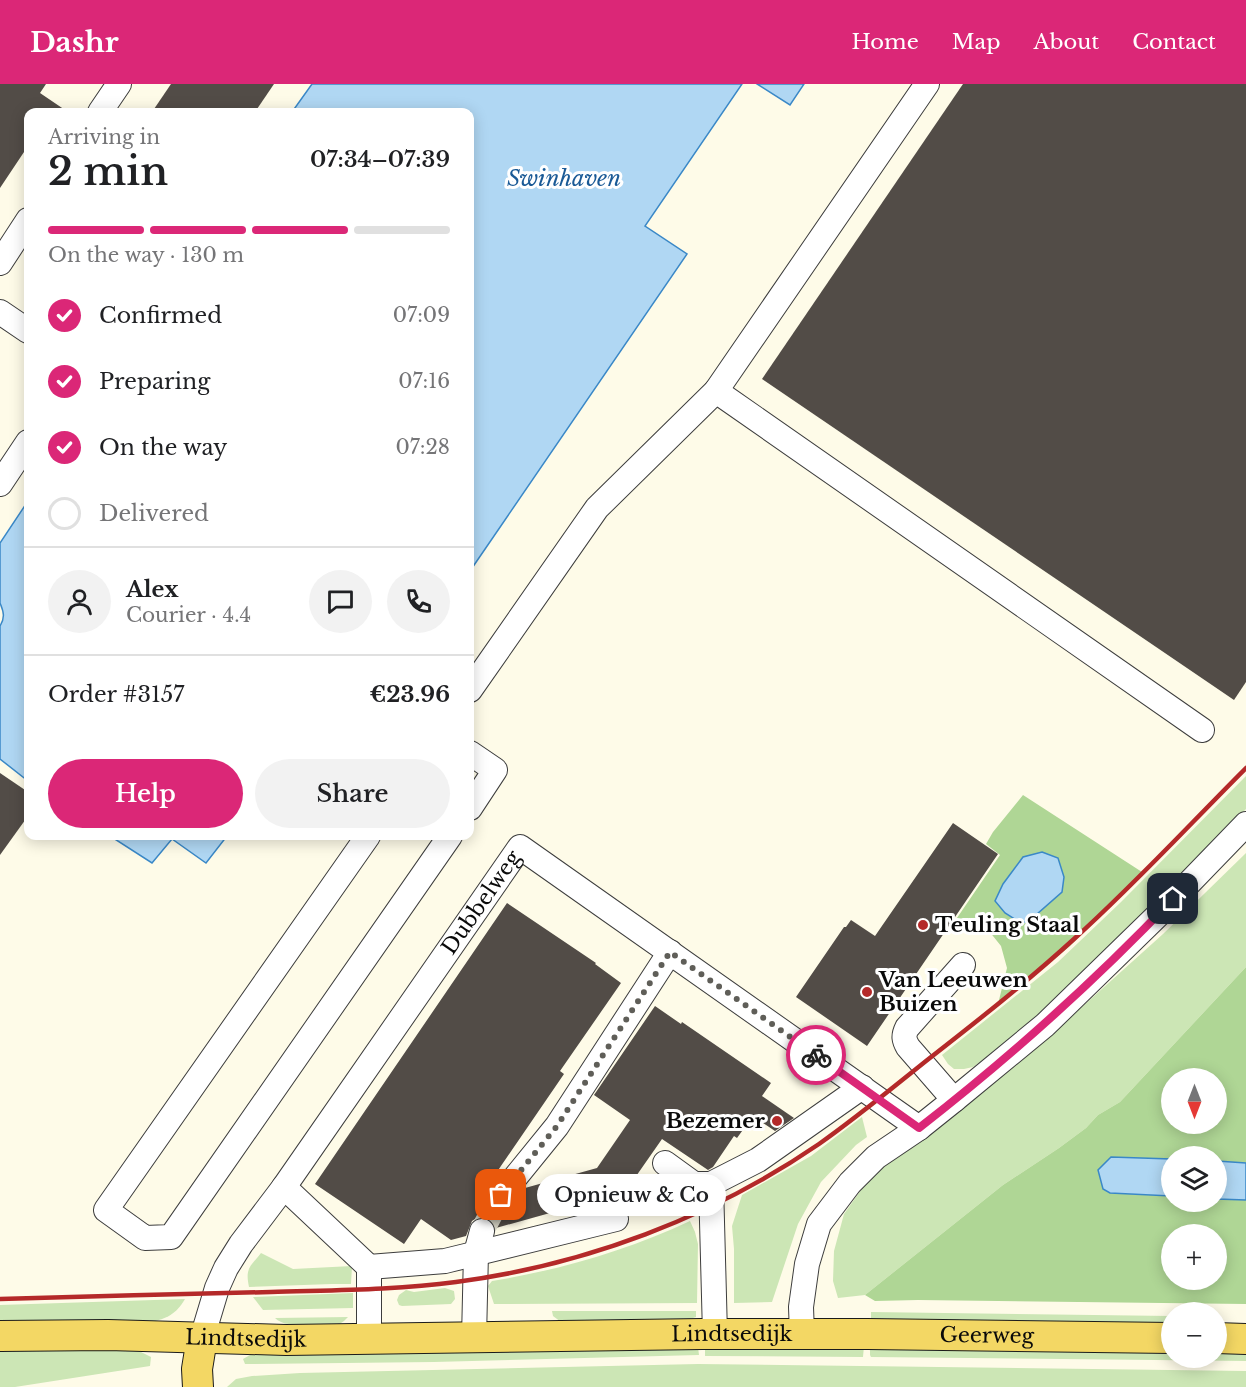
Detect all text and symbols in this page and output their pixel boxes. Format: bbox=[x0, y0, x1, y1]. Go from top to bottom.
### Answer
text: Dashr bbox=[30, 25, 119, 60]
text: Home bbox=[852, 29, 919, 55]
text: Map bbox=[952, 29, 1000, 55]
text: About bbox=[1033, 29, 1099, 55]
text: Contact bbox=[1132, 29, 1216, 55]
text: Arriving in bbox=[48, 125, 160, 149]
text: 07:34–07:39 bbox=[310, 146, 450, 173]
text: 2 min bbox=[48, 147, 168, 196]
water label: Swinhaven bbox=[507, 165, 621, 192]
text: On the way · 130 m bbox=[48, 243, 244, 267]
icon: check bbox=[48, 299, 81, 332]
text: Confirmed bbox=[99, 302, 222, 329]
text: 07:09 bbox=[393, 303, 450, 327]
icon: check bbox=[48, 365, 81, 398]
text: Preparing bbox=[99, 368, 210, 395]
text: 07:16 bbox=[398, 369, 450, 393]
icon: check bbox=[48, 431, 81, 464]
text: On the way bbox=[99, 434, 227, 461]
text: 07:28 bbox=[396, 435, 450, 459]
text: Delivered bbox=[99, 500, 209, 527]
button: person bbox=[48, 570, 111, 633]
button: chat bbox=[309, 570, 372, 633]
button: phone bbox=[387, 570, 450, 633]
text: Alex bbox=[126, 576, 179, 603]
text: Courier · 4.4 bbox=[126, 603, 251, 627]
text: Order #3157 bbox=[48, 681, 184, 708]
text: €23.96 bbox=[370, 681, 450, 708]
button: Help bbox=[48, 759, 243, 828]
button: Share bbox=[255, 759, 450, 828]
street label: Dubbelweg bbox=[436, 845, 527, 960]
pin bbox=[1147, 873, 1198, 924]
icon: home bbox=[1156, 882, 1189, 915]
place label: Teuling Staal bbox=[935, 912, 1080, 938]
marker: Teuling Staal bbox=[916, 918, 930, 932]
place label: Van Leeuwen Buizen bbox=[878, 967, 1028, 1017]
marker: Van Leeuwen Buizen bbox=[860, 985, 874, 999]
courier bbox=[786, 1025, 846, 1085]
icon: bike bbox=[800, 1039, 833, 1072]
north arrow bbox=[1161, 1068, 1227, 1134]
map controls bbox=[1161, 1068, 1227, 1368]
place label: Bezemer bbox=[666, 1108, 766, 1134]
marker: Bezemer bbox=[770, 1114, 784, 1128]
button: layers bbox=[1161, 1146, 1227, 1212]
pin bbox=[475, 1169, 526, 1220]
callout: Opnieuw & Co bbox=[537, 1174, 726, 1216]
icon: bag bbox=[484, 1178, 517, 1211]
text: Opnieuw & Co bbox=[554, 1183, 709, 1207]
button: + bbox=[1161, 1224, 1227, 1290]
button: − bbox=[1161, 1302, 1227, 1368]
street label: Lindtsedijk bbox=[671, 1321, 793, 1347]
street label: Geerweg bbox=[939, 1322, 1035, 1349]
street label: Lindtsedijk bbox=[185, 1324, 307, 1353]

